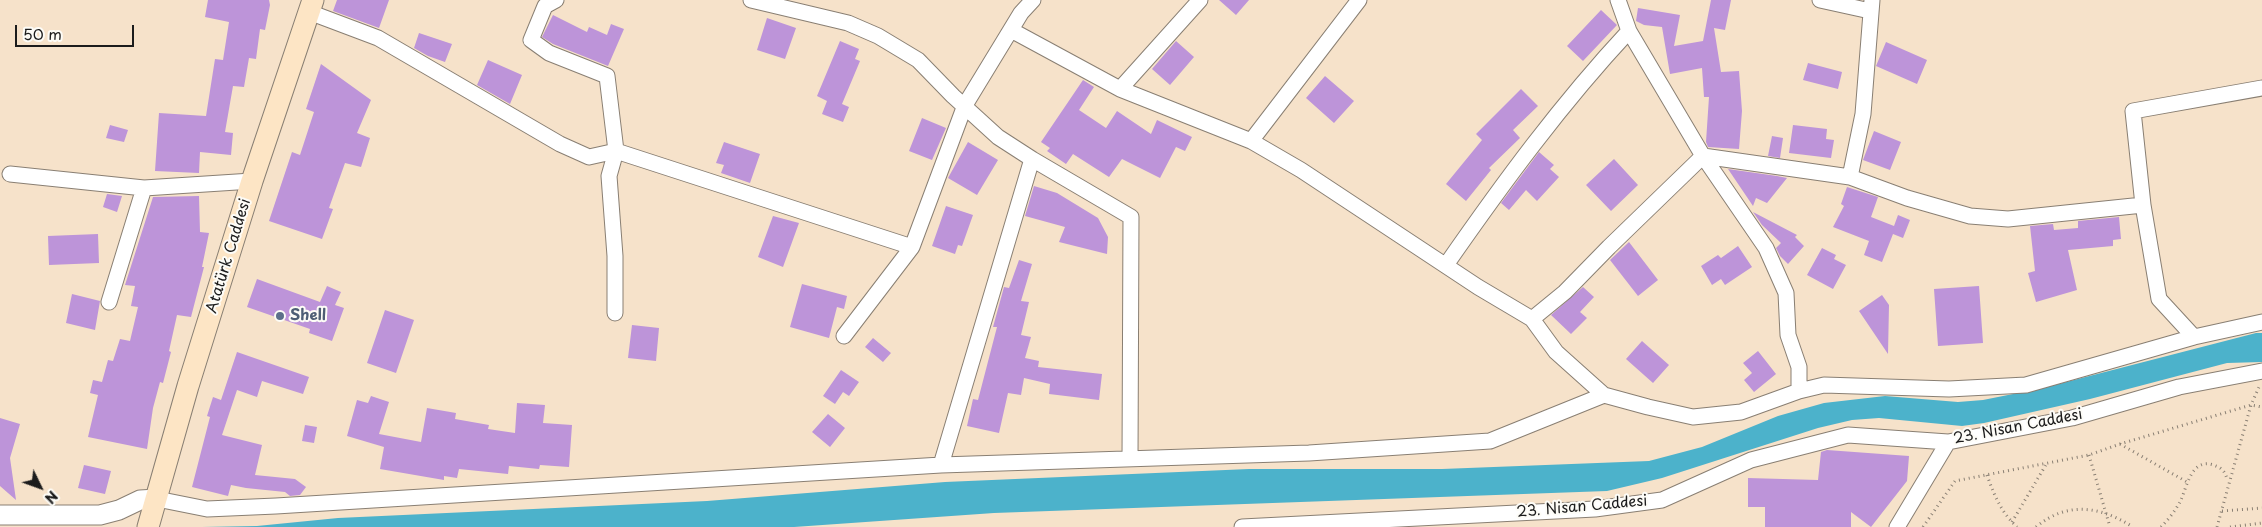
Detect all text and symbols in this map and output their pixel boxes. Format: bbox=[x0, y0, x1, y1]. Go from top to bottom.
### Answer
scale bar bbox=[18, 15, 136, 47]
text: 50 m bbox=[23, 22, 62, 45]
street label: Atatürk Caddesi bbox=[203, 197, 255, 315]
place label: Shell bbox=[290, 307, 326, 325]
marker: Shell bbox=[274, 310, 286, 322]
street label: 23. Nisan Caddesi bbox=[1952, 406, 2084, 448]
north arrow bbox=[15, 462, 65, 512]
text: N bbox=[40, 486, 63, 509]
street label: 23. Nisan Caddesi bbox=[1516, 492, 1648, 522]

